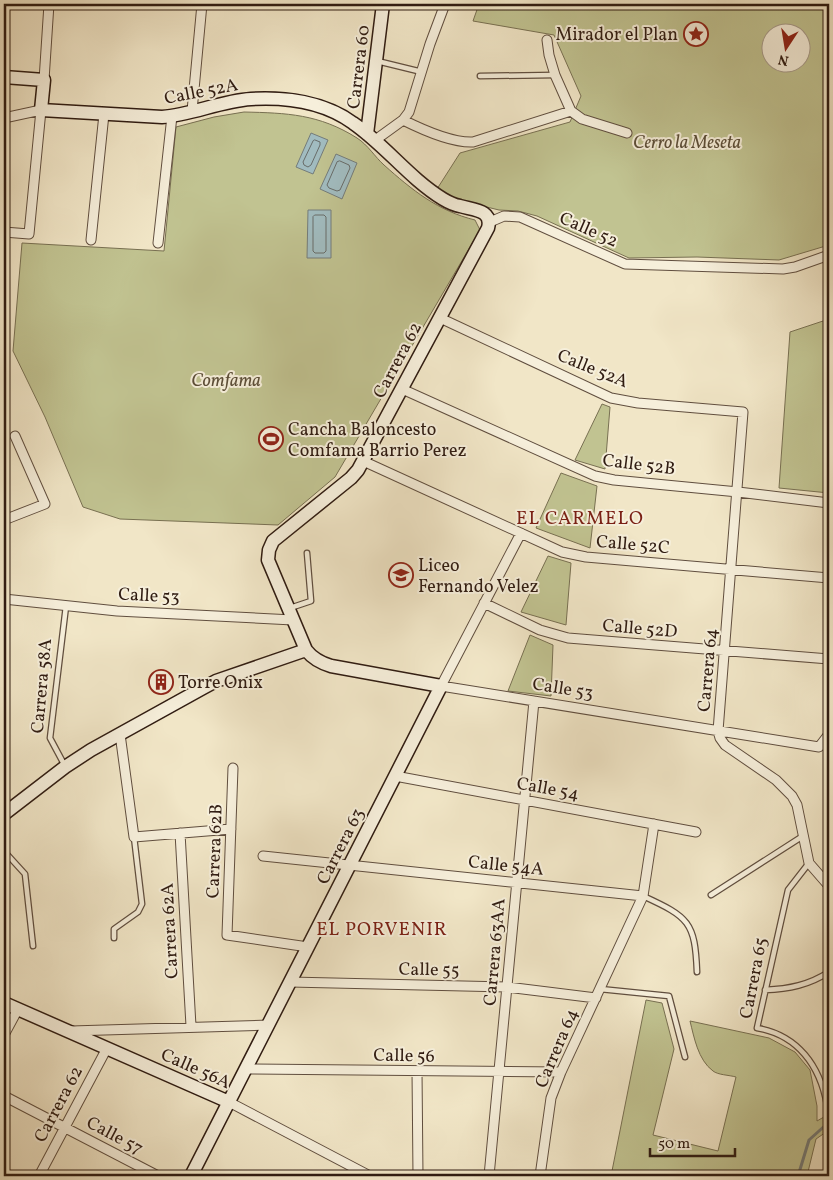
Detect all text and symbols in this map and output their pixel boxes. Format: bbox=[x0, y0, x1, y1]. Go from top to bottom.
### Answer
place icon: Mirador el Plan bbox=[683, 21, 709, 47]
north arrow bbox=[760, 22, 810, 72]
place label: Mirador el Plan bbox=[555, 23, 678, 48]
street label: Carrera 60 bbox=[342, 24, 377, 111]
text: N bbox=[777, 49, 791, 70]
street label: Calle 52A bbox=[162, 73, 241, 112]
park label: Cerro la Meseta bbox=[633, 131, 741, 156]
street label: Calle 52 bbox=[555, 206, 622, 254]
street label: Carrera 62 bbox=[368, 318, 429, 403]
street label: Calle 52A bbox=[553, 344, 632, 395]
park label: Comfama bbox=[191, 369, 261, 394]
place label: Cancha Baloncesto Comfama Barrio Perez bbox=[288, 418, 466, 464]
sports icon: Cancha Baloncesto Comfama Barrio Perez bbox=[258, 426, 284, 452]
street label: Calle 52B bbox=[601, 449, 677, 482]
district label: EL CARMELO bbox=[516, 506, 644, 532]
street label: Calle 52C bbox=[595, 530, 671, 561]
place label: Liceo Fernando Velez bbox=[418, 554, 539, 600]
school or university icon: Liceo Fernando Velez bbox=[388, 562, 414, 588]
street label: Calle 53 bbox=[118, 582, 180, 611]
street label: Calle 52D bbox=[601, 614, 678, 645]
street label: Carrera 64 bbox=[692, 627, 725, 713]
street label: Carrera 58A bbox=[26, 637, 59, 735]
building icon: Torre Onix bbox=[148, 669, 174, 695]
place label: Torre Onix bbox=[178, 671, 263, 696]
street label: Calle 53 bbox=[530, 672, 595, 707]
street label: Calle 54 bbox=[515, 772, 581, 807]
street label: Carrera 62B bbox=[201, 803, 230, 899]
street label: Carrera 63 bbox=[311, 804, 371, 889]
street label: Calle 54A bbox=[467, 850, 545, 883]
street label: Carrera 62A bbox=[155, 882, 185, 979]
street label: Carrera 63AA bbox=[478, 897, 513, 1007]
district label: EL PORVENIR bbox=[316, 917, 448, 943]
street label: Carrera 65 bbox=[734, 936, 775, 1021]
street label: Calle 55 bbox=[398, 957, 460, 984]
street label: Carrera 64 bbox=[530, 1005, 585, 1092]
street label: Calle 56A bbox=[156, 1043, 235, 1096]
street label: Calle 56 bbox=[373, 1043, 435, 1070]
street label: Carrera 62 bbox=[29, 1062, 90, 1147]
street label: Calle 57 bbox=[81, 1111, 147, 1162]
scale bar bbox=[650, 1125, 736, 1157]
text: 50 m bbox=[658, 1134, 690, 1155]

